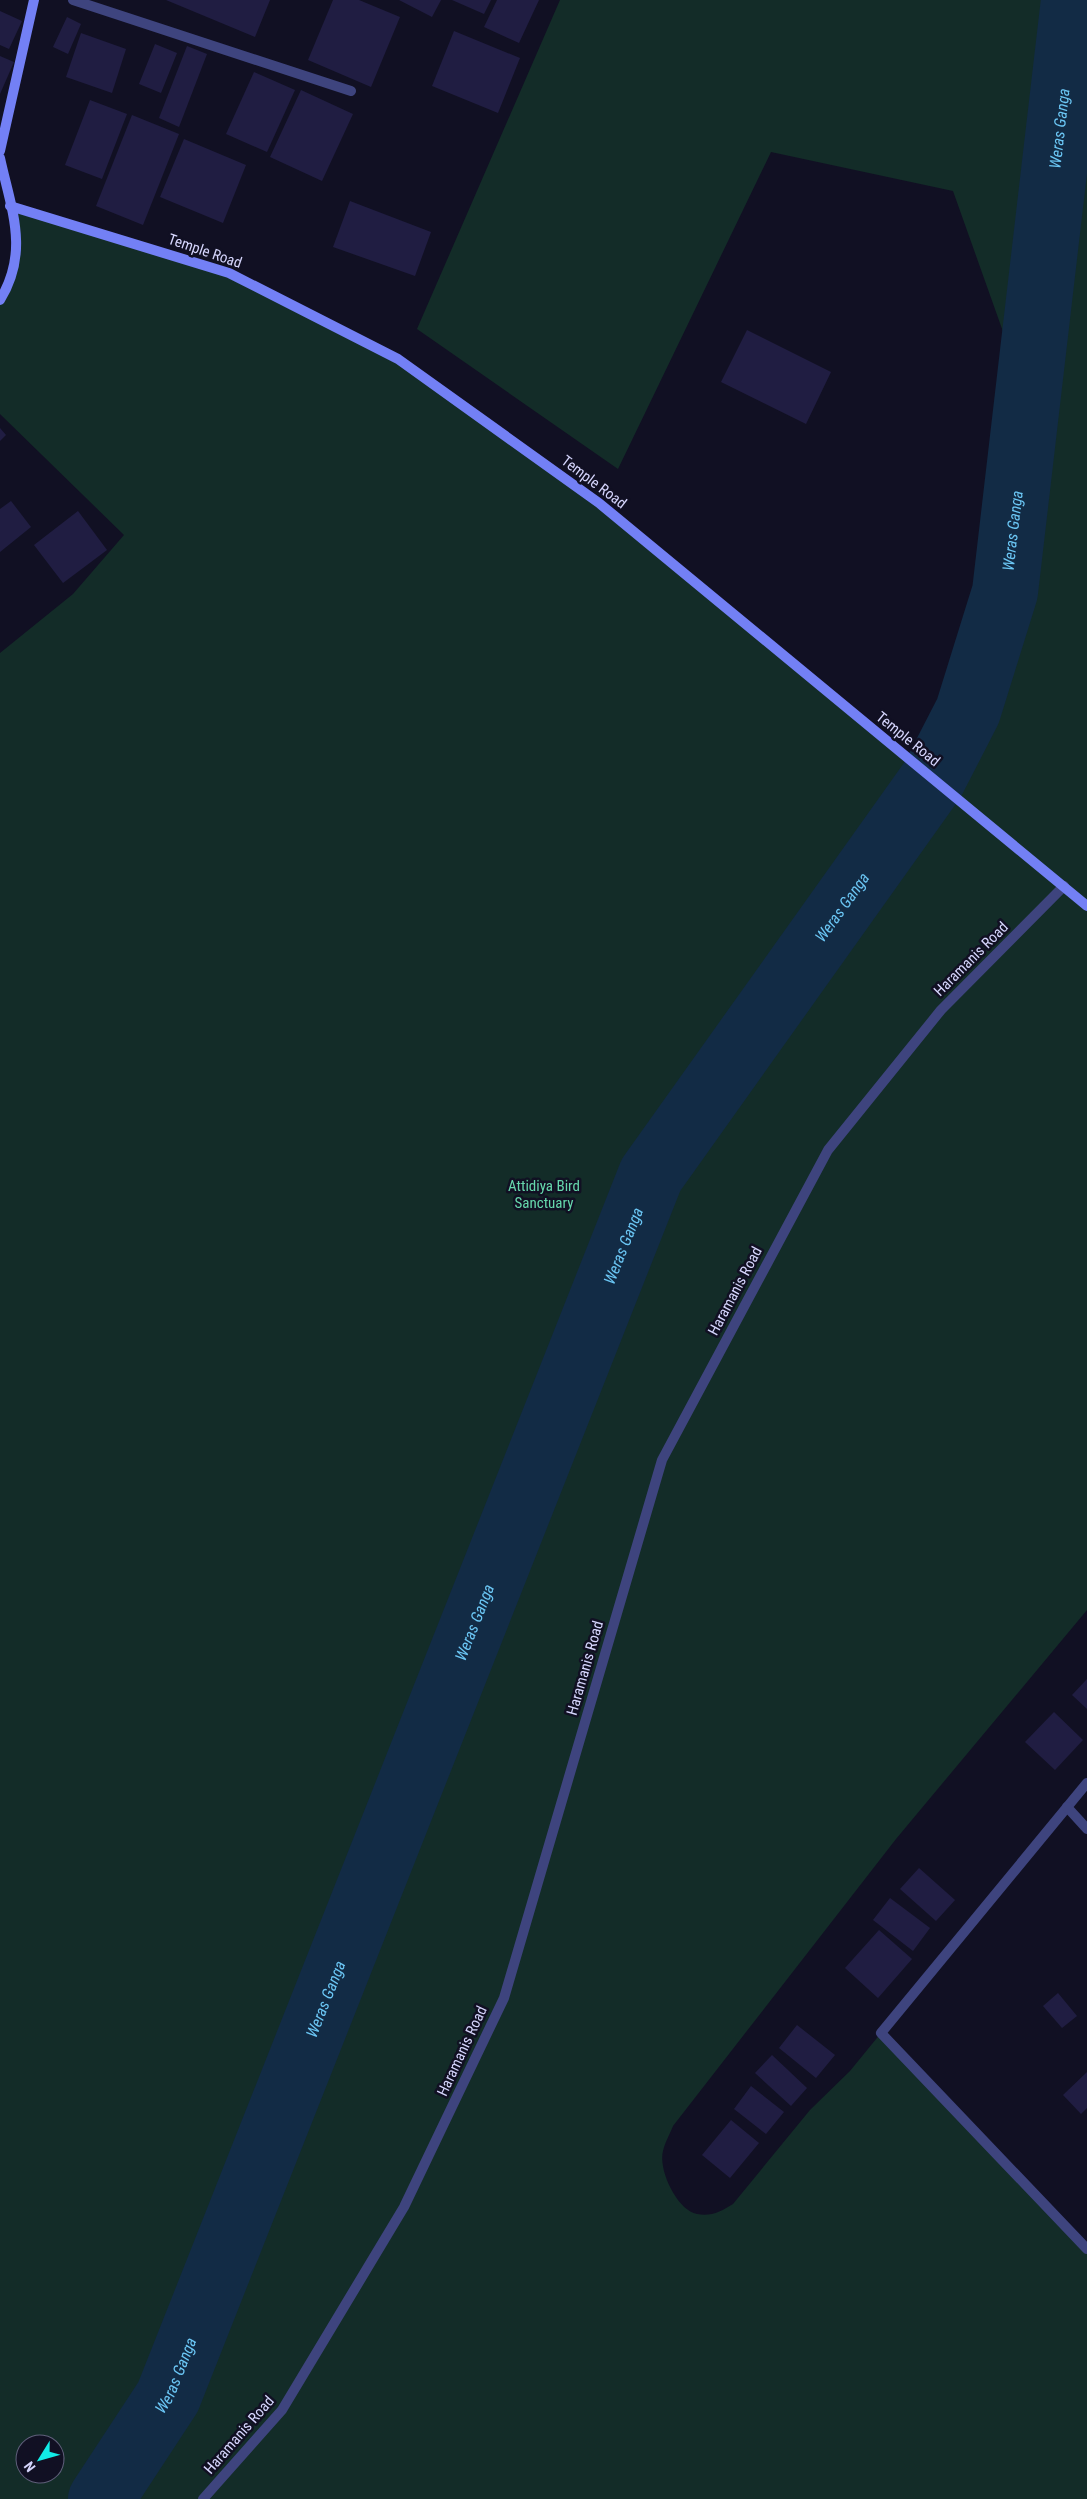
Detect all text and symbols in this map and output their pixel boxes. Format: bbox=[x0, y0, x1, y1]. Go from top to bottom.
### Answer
water label: Weras Ganga bbox=[1045, 87, 1073, 170]
street label: Temple Road bbox=[166, 230, 244, 272]
street label: Temple Road bbox=[558, 452, 630, 512]
water label: Weras Ganga bbox=[998, 490, 1026, 572]
street label: Temple Road bbox=[872, 708, 944, 770]
water label: Weras Ganga bbox=[811, 869, 873, 945]
street label: Haramanis Road bbox=[930, 918, 1012, 1000]
park label: Attidiya Bird Sanctuary bbox=[508, 1177, 580, 1212]
water label: Weras Ganga bbox=[599, 1205, 647, 1287]
street label: Haramanis Road bbox=[704, 1244, 766, 1338]
water label: Weras Ganga bbox=[451, 1581, 498, 1663]
street label: Haramanis Road bbox=[563, 1619, 607, 1717]
water label: Weras Ganga bbox=[302, 1958, 349, 2040]
street label: Haramanis Road bbox=[433, 2003, 491, 2099]
water label: Weras Ganga bbox=[151, 2335, 200, 2417]
street label: Haramanis Road bbox=[200, 2392, 278, 2478]
north arrow bbox=[15, 2434, 65, 2484]
text: N bbox=[21, 2459, 39, 2475]

